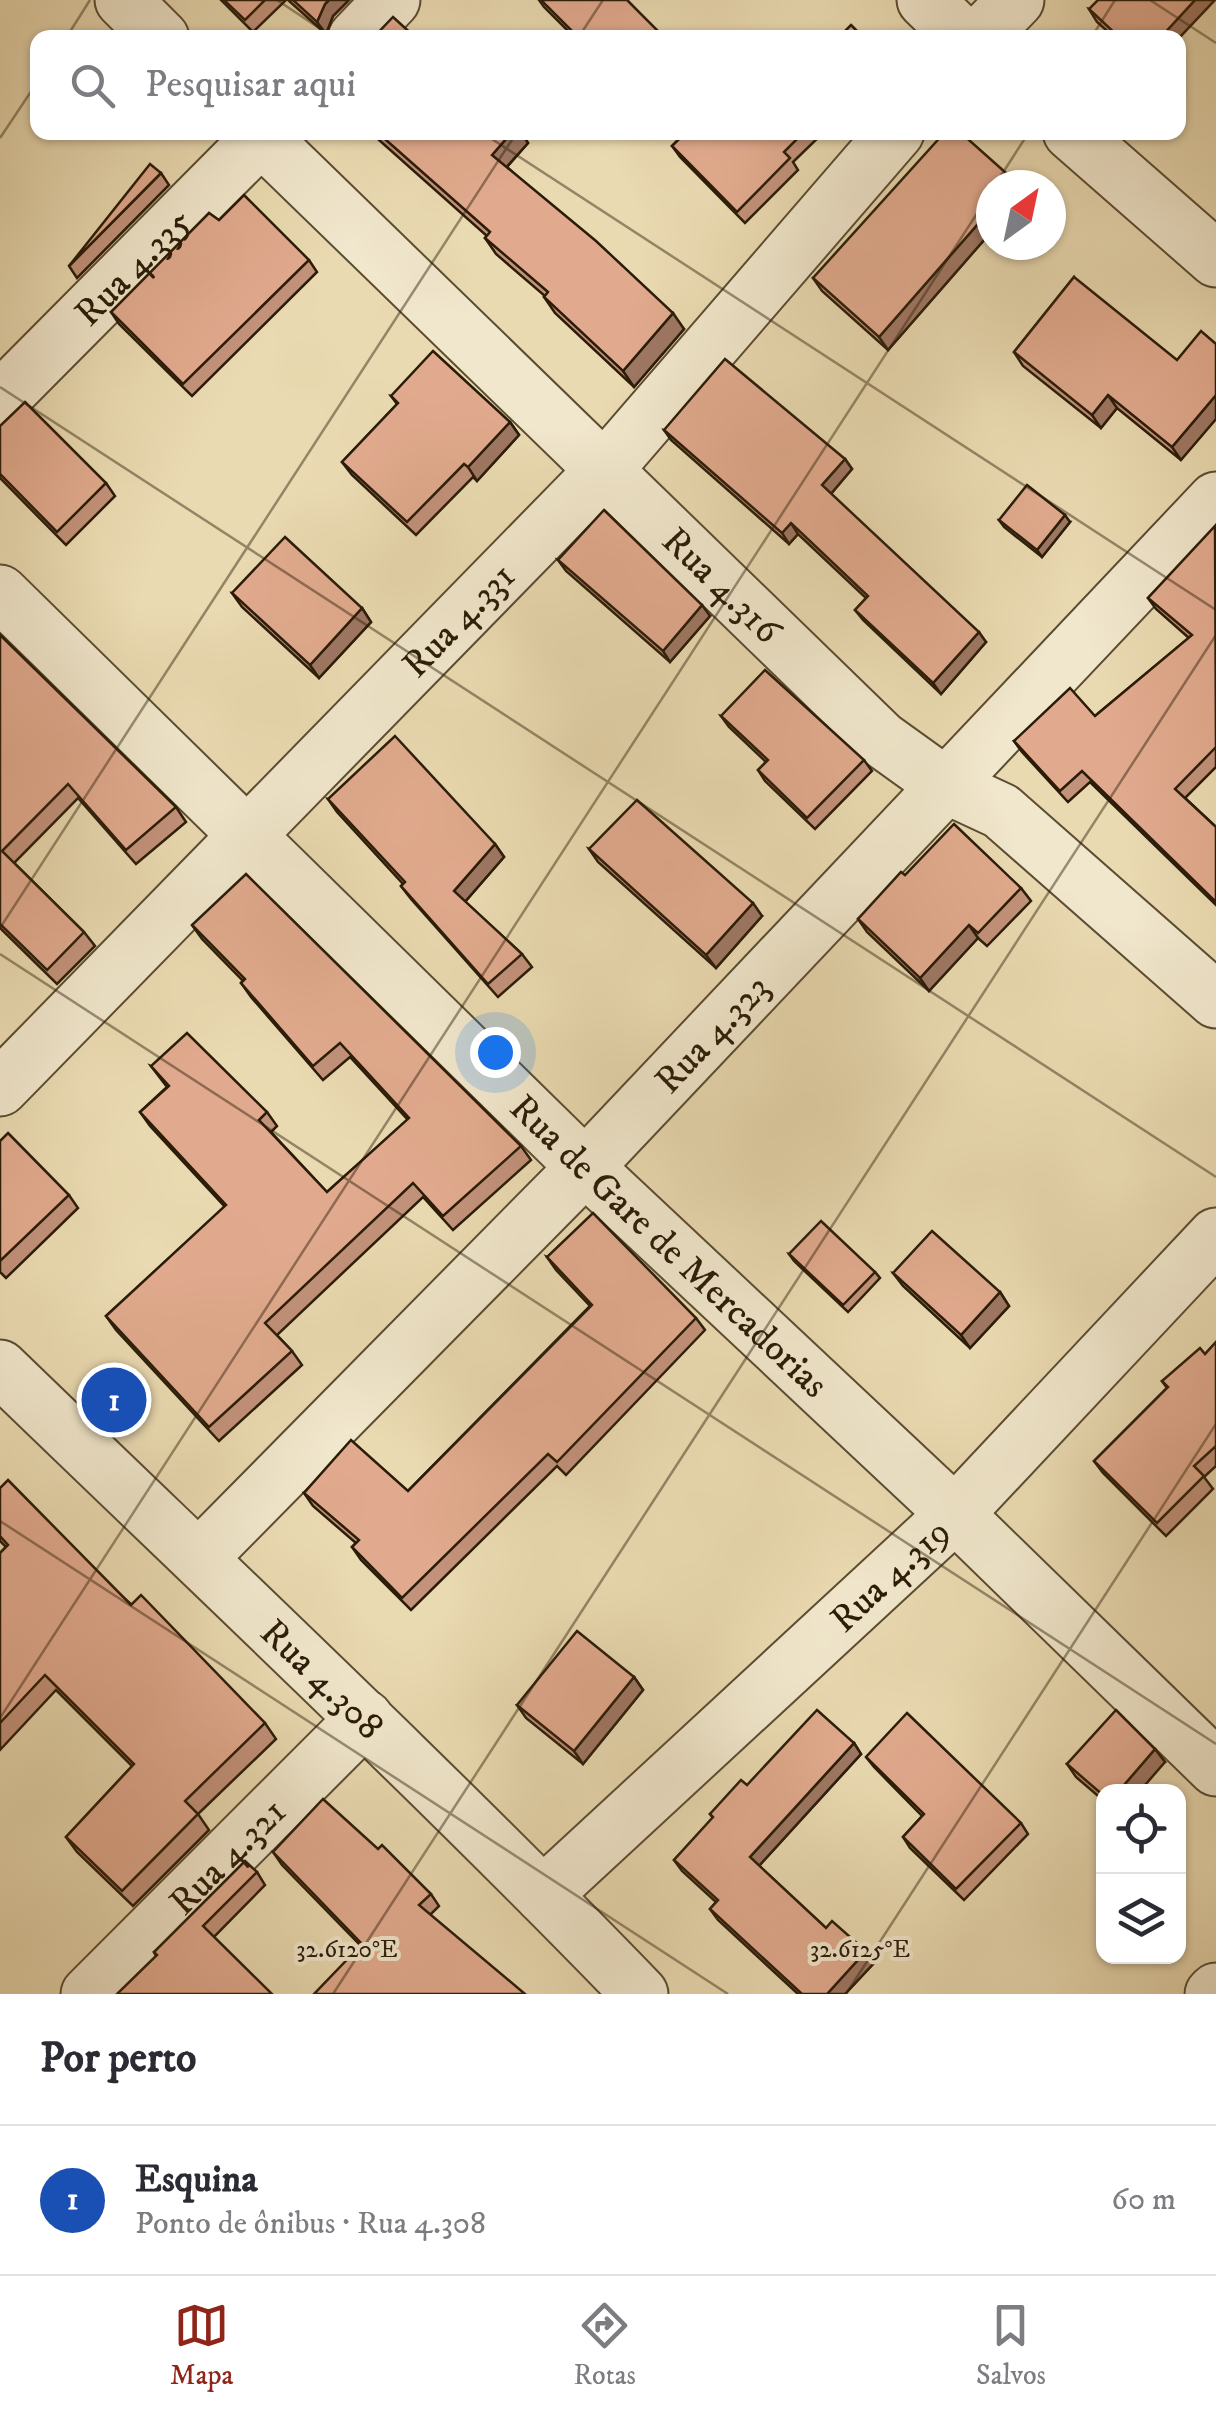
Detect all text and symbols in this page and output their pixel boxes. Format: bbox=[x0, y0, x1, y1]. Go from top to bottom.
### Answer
search box bbox=[30, 30, 1186, 140]
icon: search bbox=[65, 58, 120, 113]
text: Pesquisar aqui bbox=[145, 61, 356, 109]
north arrow bbox=[976, 170, 1066, 260]
street label: Rua 4.335 bbox=[65, 199, 203, 337]
street label: Rua 4.316 bbox=[651, 518, 791, 656]
street label: Rua 4.331 bbox=[392, 553, 526, 689]
street label: Rua 4.323 bbox=[645, 965, 781, 1105]
your location bbox=[470, 1027, 521, 1078]
street label: Rua de Gare de Mercadorias bbox=[499, 1085, 838, 1409]
pin: 1 bbox=[82, 1362, 146, 1438]
street label: Rua 4.319 bbox=[821, 1509, 961, 1643]
street label: Rua 4.308 bbox=[250, 1609, 393, 1751]
map controls bbox=[1096, 1784, 1186, 1964]
button: locate bbox=[1096, 1784, 1186, 1874]
street label: Rua 4.321 bbox=[160, 1789, 297, 1926]
button: layers bbox=[1096, 1874, 1186, 1964]
text: 32.6120°E bbox=[296, 1934, 398, 1965]
text: 32.6125°E bbox=[810, 1934, 910, 1965]
text: Por perto bbox=[40, 2033, 197, 2085]
text: Esquina bbox=[135, 2156, 258, 2204]
text: 1 bbox=[67, 2180, 78, 2220]
text: 60 m bbox=[1111, 2180, 1176, 2220]
text: Ponto de ônibus · Rua 4.308 bbox=[135, 2204, 486, 2244]
tab: Mapa bbox=[170, 2298, 233, 2393]
tab: Rotas bbox=[574, 2298, 636, 2393]
tab: Salvos bbox=[976, 2298, 1046, 2393]

